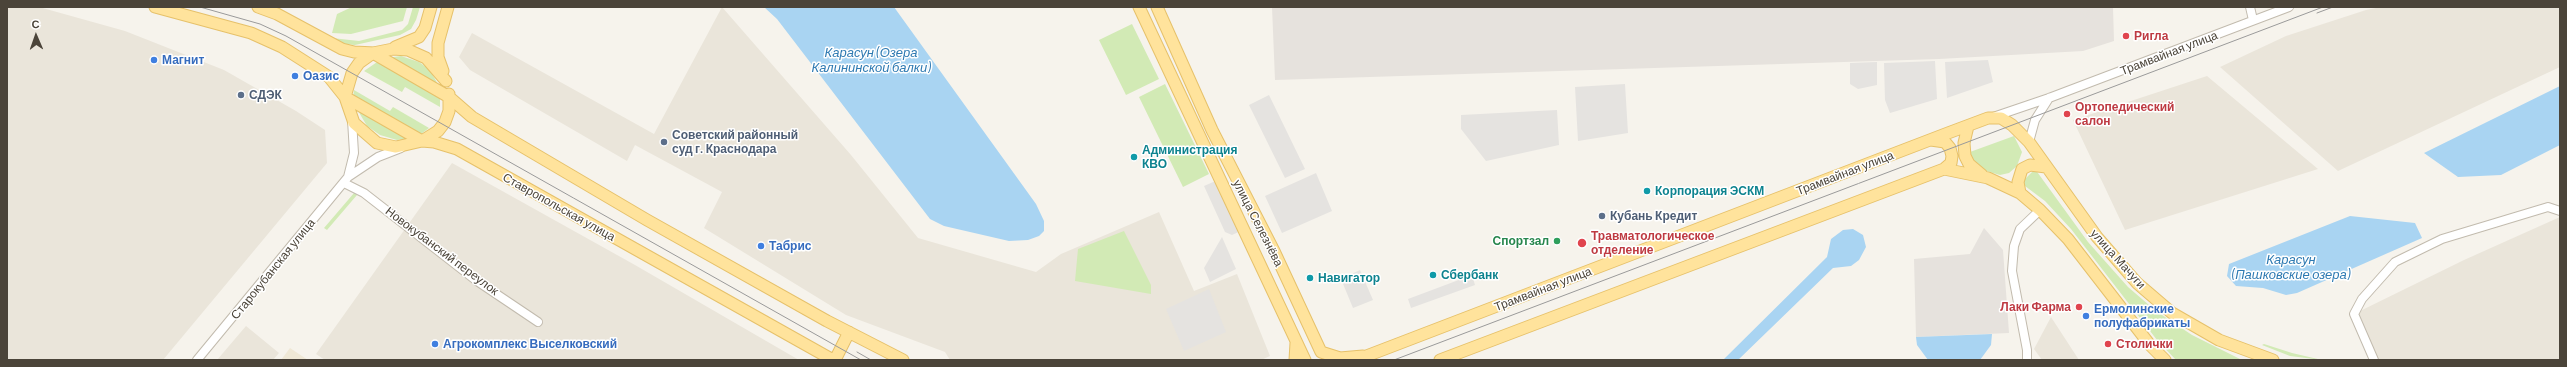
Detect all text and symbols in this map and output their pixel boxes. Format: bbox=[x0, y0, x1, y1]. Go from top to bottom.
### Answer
north arrow bbox=[16, 16, 56, 56]
text: С bbox=[31, 17, 40, 30]
street label: Трамвайная улица bbox=[2118, 28, 2220, 78]
place label: Ригла bbox=[2134, 29, 2168, 43]
marker: Ригла bbox=[2121, 31, 2131, 41]
water label: Карасун (Озера Калининской балки) bbox=[812, 45, 930, 76]
place label: Магнит bbox=[162, 53, 204, 67]
marker: Магнит bbox=[149, 55, 159, 65]
place label: Оазис bbox=[303, 69, 339, 83]
marker: Оазис bbox=[290, 71, 300, 81]
place label: СДЭК bbox=[249, 88, 282, 102]
marker: СДЭК bbox=[236, 90, 246, 100]
place label: Ортопедический салон bbox=[2075, 100, 2174, 128]
marker: Ортопедический салон bbox=[2062, 109, 2072, 119]
place label: Советский районный суд г. Краснодара bbox=[672, 128, 798, 156]
marker: Советский районный суд г. Краснодара bbox=[659, 137, 669, 147]
place label: Администрация КВО bbox=[1142, 143, 1237, 171]
street label: Трамвайная улица bbox=[1794, 148, 1896, 198]
marker: Администрация КВО bbox=[1129, 152, 1139, 162]
street label: Ставропольская улица bbox=[500, 170, 618, 244]
street label: улица Селезнёва bbox=[1230, 177, 1286, 269]
place label: Корпорация ЭСКМ bbox=[1655, 184, 1764, 198]
marker: Корпорация ЭСКМ bbox=[1642, 186, 1652, 196]
street label: Новокубанский переулок bbox=[383, 204, 501, 298]
place label: Кубань Кредит bbox=[1610, 209, 1697, 223]
marker: Кубань Кредит bbox=[1597, 211, 1607, 221]
street label: Старокубанская улица bbox=[228, 216, 318, 322]
street label: улица Мачуги bbox=[2087, 226, 2149, 292]
place label: Травматологическое отделение bbox=[1591, 229, 1714, 257]
place label: Спортзал bbox=[1493, 234, 1549, 248]
marker: Спортзал bbox=[1552, 236, 1562, 246]
marker: Травматологическое отделение bbox=[1576, 237, 1588, 249]
place label: Табрис bbox=[769, 239, 811, 253]
marker: Табрис bbox=[756, 241, 766, 251]
water label: Карасун (Пашковские озера) bbox=[2232, 252, 2350, 283]
street label: Трамвайная улица bbox=[1492, 264, 1594, 314]
place label: Сбербанк bbox=[1441, 268, 1498, 282]
marker: Сбербанк bbox=[1428, 270, 1438, 280]
place label: Навигатор bbox=[1318, 271, 1380, 285]
marker: Навигатор bbox=[1305, 273, 1315, 283]
place label: Лаки Фарма bbox=[2000, 300, 2071, 314]
marker: Лаки Фарма bbox=[2074, 302, 2084, 312]
place label: Ермолинские полуфабрикаты bbox=[2094, 302, 2190, 330]
marker: Ермолинские полуфабрикаты bbox=[2081, 311, 2091, 321]
place label: Агрокомплекс Выселковский bbox=[443, 337, 617, 351]
place label: Столички bbox=[2116, 337, 2173, 351]
marker: Агрокомплекс Выселковский bbox=[430, 339, 440, 349]
marker: Столички bbox=[2103, 339, 2113, 349]

